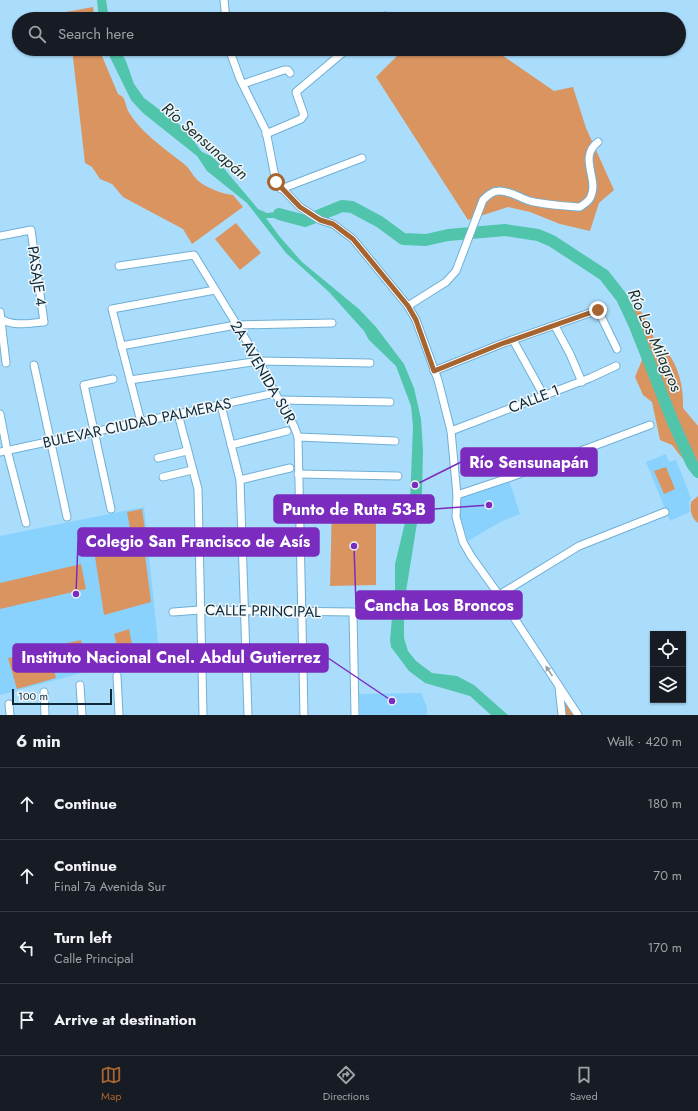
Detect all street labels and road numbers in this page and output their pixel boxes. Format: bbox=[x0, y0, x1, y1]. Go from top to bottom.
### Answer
street label: PASAJE 4 bbox=[22, 245, 52, 308]
street label: 2A AVENIDA SUR bbox=[225, 317, 302, 428]
street label: CALLE 1 bbox=[505, 379, 563, 419]
street label: BULEVAR CIUDAD PALMERAS bbox=[41, 392, 233, 454]
street label: CALLE PRINCIPAL bbox=[205, 599, 321, 623]

